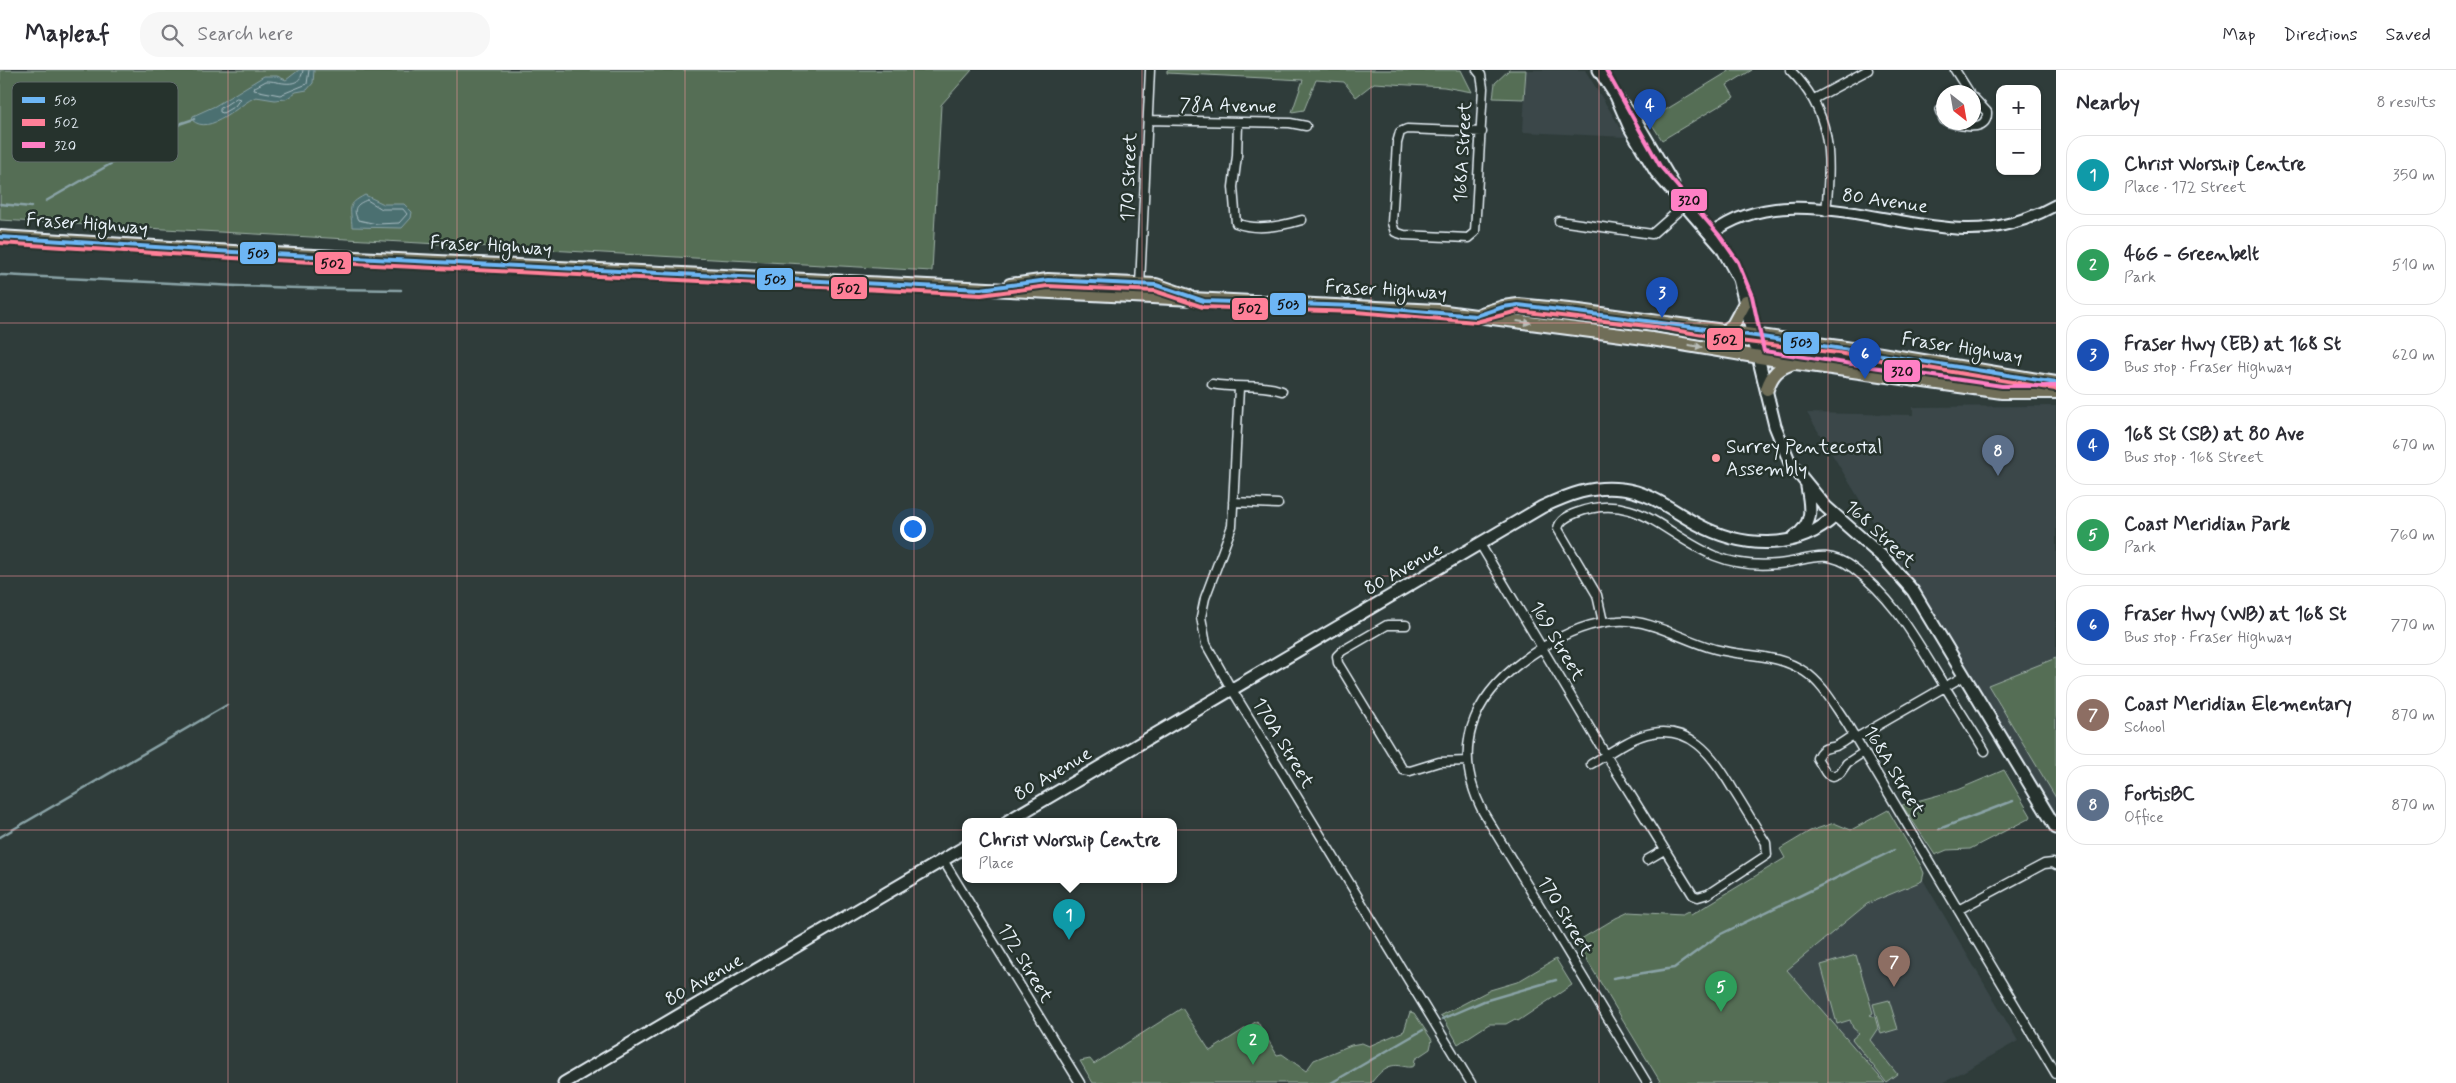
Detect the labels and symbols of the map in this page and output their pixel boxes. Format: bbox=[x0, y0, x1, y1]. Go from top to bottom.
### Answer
legend bbox=[12, 82, 178, 162]
north arrow bbox=[1936, 85, 1981, 130]
pin: 4 bbox=[1634, 89, 1666, 130]
text: 503 bbox=[54, 92, 76, 110]
street label: 78A Avenue bbox=[1179, 93, 1277, 119]
street label: 168A Street bbox=[1448, 101, 1478, 203]
text: 502 bbox=[54, 114, 79, 132]
street label: 170 Street bbox=[1115, 132, 1143, 222]
text: 320 bbox=[54, 137, 76, 155]
street label: 80 Avenue bbox=[1841, 183, 1929, 219]
line badge: 320 bbox=[1670, 188, 1708, 212]
text: 320 bbox=[1678, 192, 1700, 210]
street label: Fraser Highway bbox=[25, 207, 149, 243]
street label: Fraser Highway bbox=[429, 230, 553, 264]
line badge: 503 bbox=[239, 241, 277, 265]
text: 503 bbox=[247, 245, 269, 263]
line badge: 502 bbox=[314, 251, 352, 275]
text: 502 bbox=[321, 255, 346, 273]
line badge: 503 bbox=[756, 267, 794, 291]
text: 503 bbox=[764, 271, 786, 289]
street label: Fraser Highway bbox=[1324, 274, 1448, 308]
line badge: 502 bbox=[830, 276, 868, 300]
pin: 3 bbox=[1646, 277, 1678, 318]
text: 502 bbox=[837, 280, 862, 298]
line badge: 503 bbox=[1269, 292, 1307, 316]
text: 503 bbox=[1277, 296, 1299, 314]
line badge: 502 bbox=[1231, 297, 1269, 321]
text: 502 bbox=[1238, 300, 1263, 318]
one-way arrow bbox=[1516, 318, 1532, 326]
street label: Fraser Highway bbox=[1899, 326, 2024, 372]
line badge: 502 bbox=[1706, 327, 1744, 351]
text: 502 bbox=[1713, 331, 1738, 349]
line badge: 503 bbox=[1782, 331, 1820, 355]
text: 503 bbox=[1790, 334, 1812, 352]
pin: 6 bbox=[1849, 338, 1881, 379]
one-way arrow bbox=[1687, 342, 1703, 350]
line badge: 320 bbox=[1883, 359, 1921, 383]
text: 320 bbox=[1891, 363, 1913, 381]
place label: Surrey Pentecostal Assembly bbox=[1726, 435, 1882, 482]
pin: 8 bbox=[1982, 435, 2014, 476]
marker: Surrey Pentecostal Assembly bbox=[1710, 452, 1722, 464]
street label: 168 Street bbox=[1839, 495, 1921, 573]
your location bbox=[900, 516, 926, 542]
street label: 80 Avenue bbox=[1359, 537, 1447, 601]
street label: 169 Street bbox=[1523, 597, 1591, 685]
street label: 170A Street bbox=[1246, 693, 1320, 793]
street label: 168A Street bbox=[1857, 721, 1931, 821]
street label: 80 Avenue bbox=[1010, 741, 1096, 807]
street label: 170 Street bbox=[1531, 871, 1599, 961]
pin: 1 bbox=[1053, 899, 1085, 940]
street label: 172 Street bbox=[991, 918, 1059, 1008]
pin: 7 bbox=[1878, 946, 1910, 987]
street label: 80 Avenue bbox=[660, 948, 748, 1012]
pin: 5 bbox=[1705, 971, 1737, 1012]
pin: 2 bbox=[1237, 1024, 1269, 1065]

